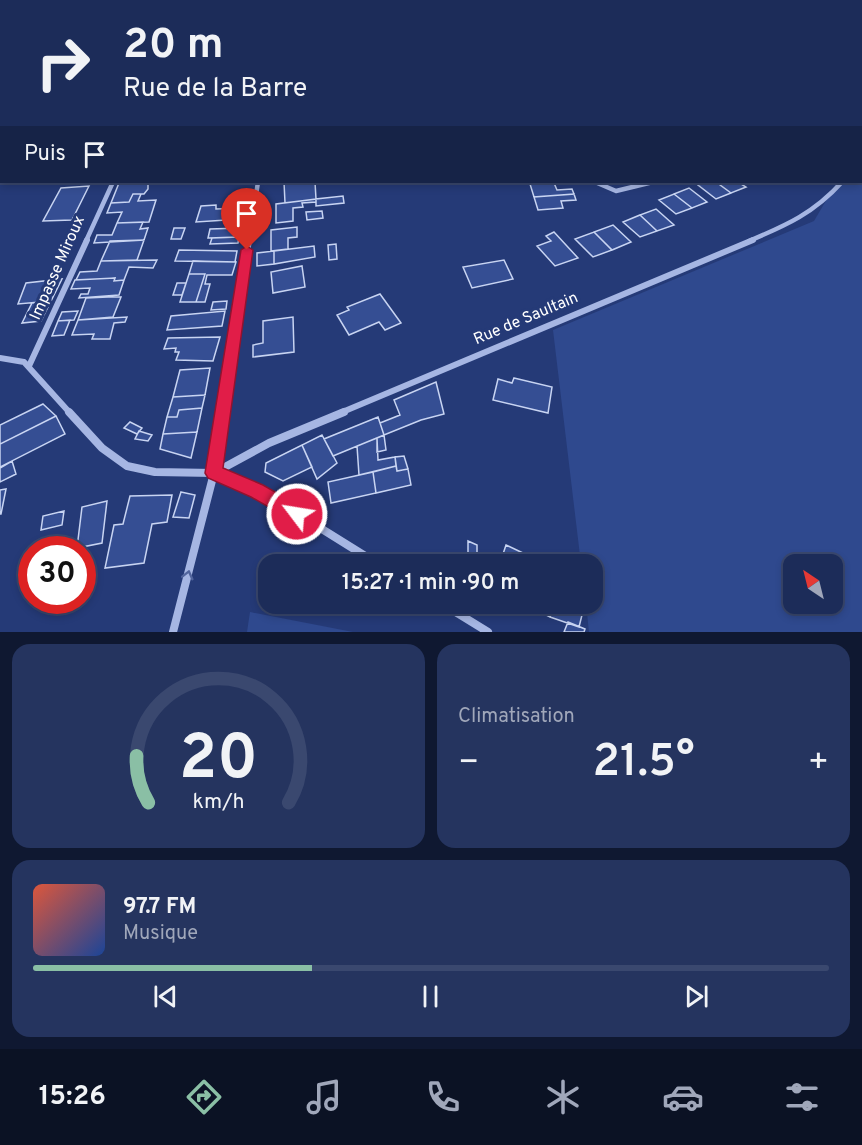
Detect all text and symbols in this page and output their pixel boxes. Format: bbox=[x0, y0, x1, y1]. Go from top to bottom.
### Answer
text: 20 m bbox=[123, 20, 224, 73]
icon: right bbox=[24, 24, 102, 102]
text: Rue de la Barre bbox=[123, 72, 307, 106]
icon: arrive bbox=[78, 138, 111, 171]
text: Puis bbox=[24, 141, 66, 168]
pin bbox=[221, 188, 272, 250]
icon: arrive bbox=[230, 197, 263, 230]
street label: Impasse Miroux bbox=[26, 213, 90, 323]
street label: Rue de Saultain bbox=[471, 288, 581, 350]
position arrow bbox=[265, 482, 329, 546]
speed limit sign: 30 bbox=[18, 536, 96, 614]
north arrow bbox=[783, 554, 843, 614]
map controls bbox=[783, 554, 843, 614]
one-way arrow bbox=[180, 570, 193, 580]
text: 15:27 · 1 min · 90 m bbox=[342, 570, 519, 597]
text: Climatisation bbox=[458, 704, 575, 730]
text: 20 bbox=[179, 722, 258, 801]
text: 21.5° bbox=[592, 735, 695, 792]
text: − bbox=[458, 743, 479, 785]
text: + bbox=[808, 743, 829, 785]
text: km/h bbox=[192, 789, 245, 816]
text: 97.7 FM bbox=[123, 894, 196, 921]
text: Musique bbox=[123, 921, 198, 947]
icon: previous bbox=[149, 980, 182, 1013]
icon: pause bbox=[414, 980, 447, 1013]
icon: next bbox=[680, 980, 713, 1013]
icon: directions bbox=[183, 1076, 225, 1118]
icon: music bbox=[303, 1076, 345, 1118]
icon: phone bbox=[422, 1076, 464, 1118]
icon: climate bbox=[542, 1076, 584, 1118]
icon: car bbox=[662, 1076, 704, 1118]
icon: filters bbox=[781, 1076, 823, 1118]
text: 15:26 bbox=[39, 1080, 106, 1114]

